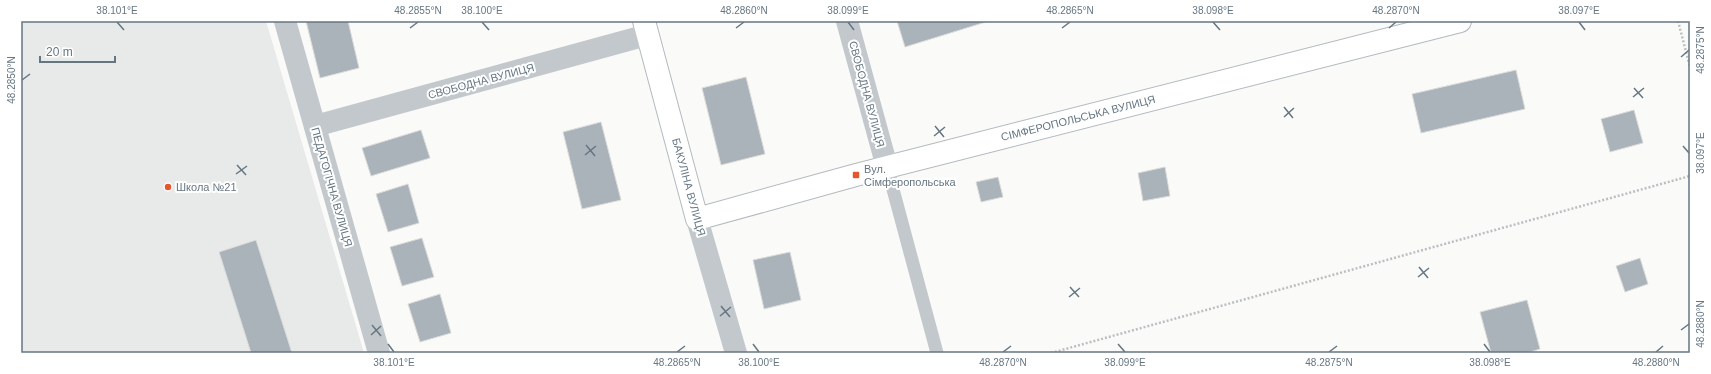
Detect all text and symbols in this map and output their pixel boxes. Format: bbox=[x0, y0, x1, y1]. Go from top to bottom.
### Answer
text: 38.101°E bbox=[96, 5, 138, 16]
text: 48.2855°N bbox=[394, 5, 442, 16]
text: 38.100°E bbox=[461, 5, 503, 16]
text: 48.2860°N bbox=[720, 5, 768, 16]
text: 38.099°E bbox=[827, 5, 869, 16]
text: 48.2865°N bbox=[1046, 5, 1094, 16]
text: 38.098°E bbox=[1192, 5, 1234, 16]
text: 48.2870°N bbox=[1372, 5, 1420, 16]
text: 38.097°E bbox=[1558, 5, 1600, 16]
text: 48.2875°N bbox=[1695, 26, 1706, 74]
scale bar bbox=[40, 38, 115, 64]
street label: СВОБОДНА ВУЛИЦЯ bbox=[847, 40, 887, 148]
text: 20 m bbox=[46, 45, 73, 59]
text: 48.2850°N bbox=[6, 56, 17, 104]
street label: СВОБОДНА ВУЛИЦЯ bbox=[427, 61, 535, 101]
street label: СІМФЕРОПОЛЬСЬКА ВУЛИЦЯ bbox=[1000, 93, 1156, 143]
street label: ПЕДАГОГІЧНА ВУЛИЦЯ bbox=[309, 126, 355, 248]
text: 38.097°E bbox=[1695, 132, 1706, 174]
street label: БАКУЛІНА ВУЛИЦЯ bbox=[670, 137, 708, 237]
place label: Вул. Сімферопольська bbox=[864, 163, 957, 188]
marker: Вул. Сімферопольська bbox=[851, 170, 861, 180]
place label: Школа №21 bbox=[176, 181, 237, 193]
marker: Школа №21 bbox=[163, 182, 173, 192]
text: 48.2880°N bbox=[1695, 300, 1706, 348]
text: 38.101°E bbox=[373, 357, 415, 368]
text: 48.2865°N bbox=[653, 357, 701, 368]
text: 38.100°E bbox=[738, 357, 780, 368]
text: 48.2870°N bbox=[979, 357, 1027, 368]
text: 38.099°E bbox=[1104, 357, 1146, 368]
text: 48.2875°N bbox=[1305, 357, 1353, 368]
text: 38.098°E bbox=[1469, 357, 1511, 368]
text: 48.2880°N bbox=[1632, 357, 1680, 368]

